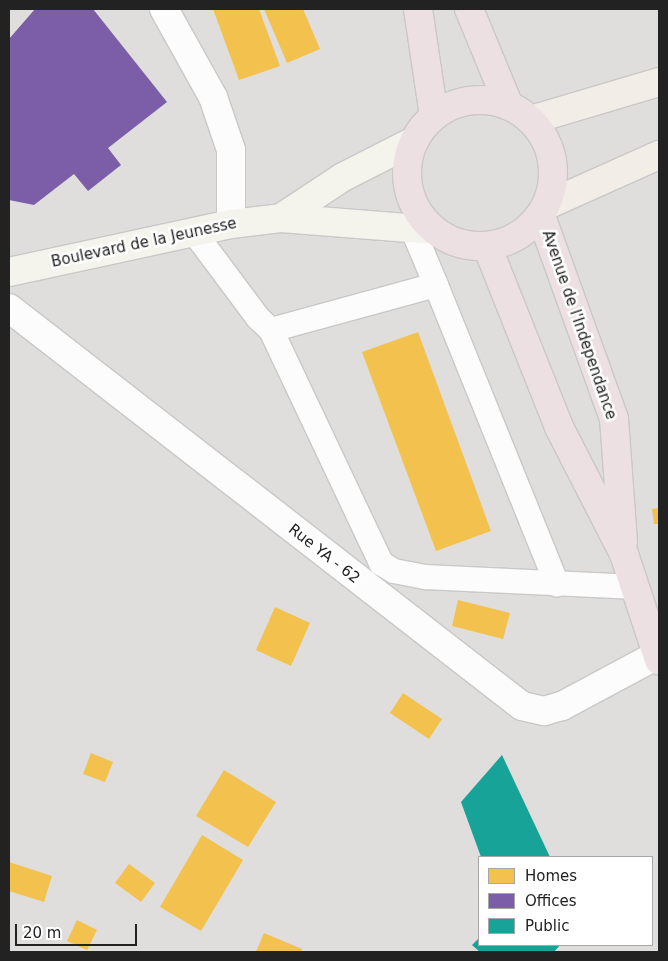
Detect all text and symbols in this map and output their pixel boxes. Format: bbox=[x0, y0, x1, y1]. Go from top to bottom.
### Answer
street label: Boulevard de la Jeunesse bbox=[50, 215, 238, 271]
street label: Avenue de l'Independance bbox=[538, 228, 620, 422]
street label: Rue YA - 62 bbox=[285, 521, 363, 587]
legend bbox=[478, 856, 653, 946]
text: Homes bbox=[525, 867, 577, 885]
text: Offices bbox=[525, 892, 577, 910]
scale bar bbox=[18, 914, 140, 946]
text: Public bbox=[525, 917, 569, 935]
text: 20 m bbox=[23, 924, 61, 942]

